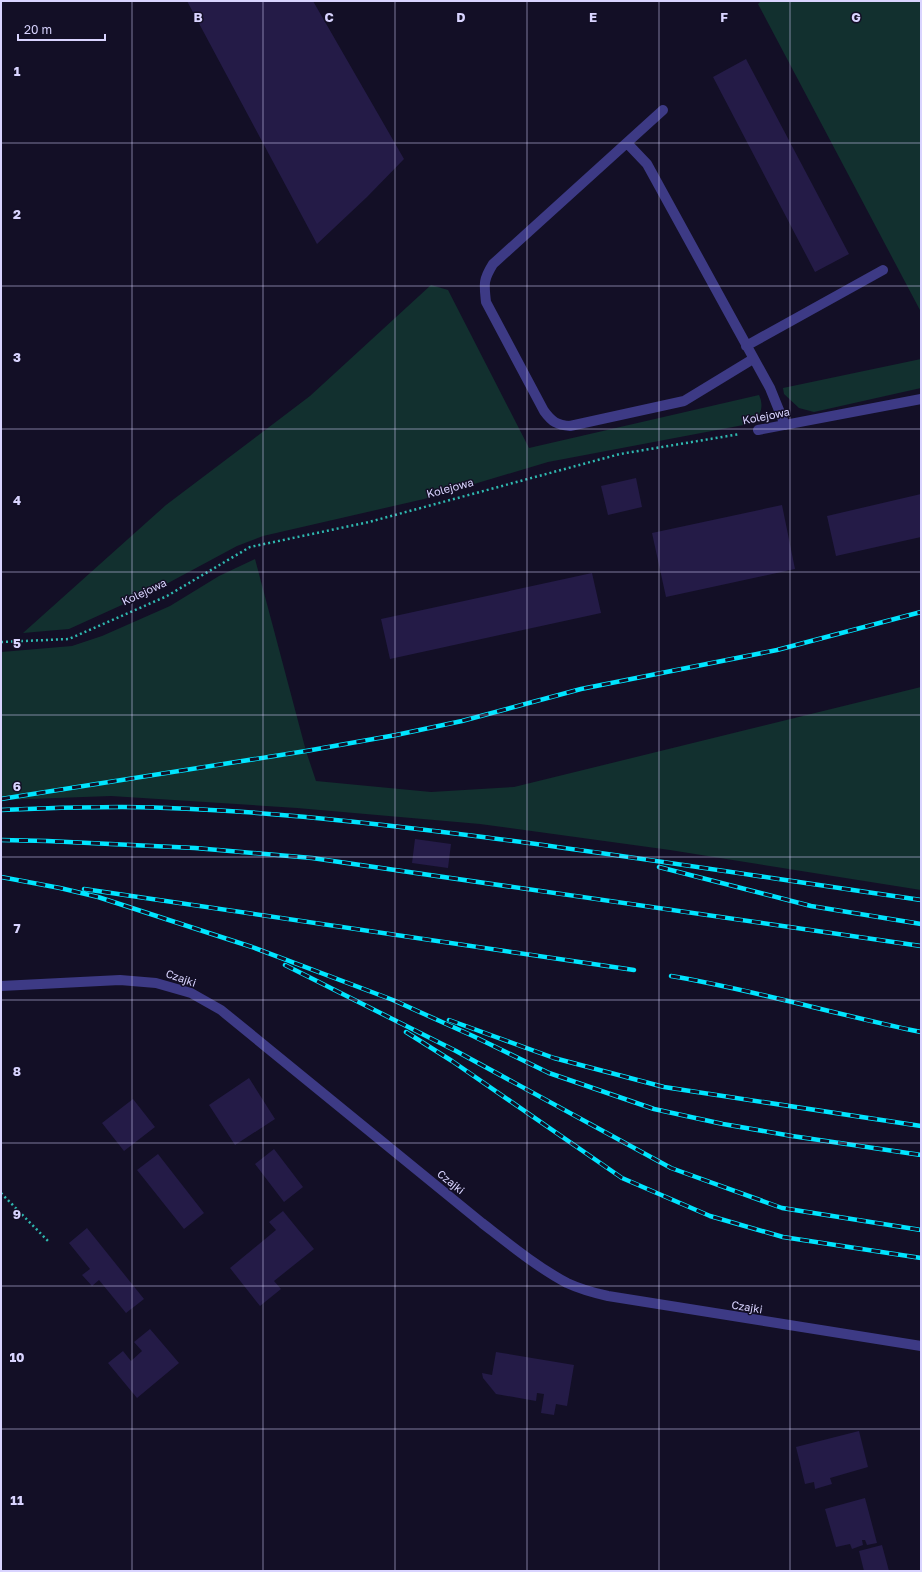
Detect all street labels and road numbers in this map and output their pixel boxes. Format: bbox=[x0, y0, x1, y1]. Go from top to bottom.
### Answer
street label: Kolejowa bbox=[741, 405, 791, 426]
street label: Kolejowa bbox=[425, 475, 475, 500]
street label: Kolejowa bbox=[119, 575, 168, 608]
street label: Czajki bbox=[164, 966, 198, 989]
street label: Czajki bbox=[435, 1167, 468, 1197]
street label: Czajki bbox=[731, 1298, 764, 1315]

